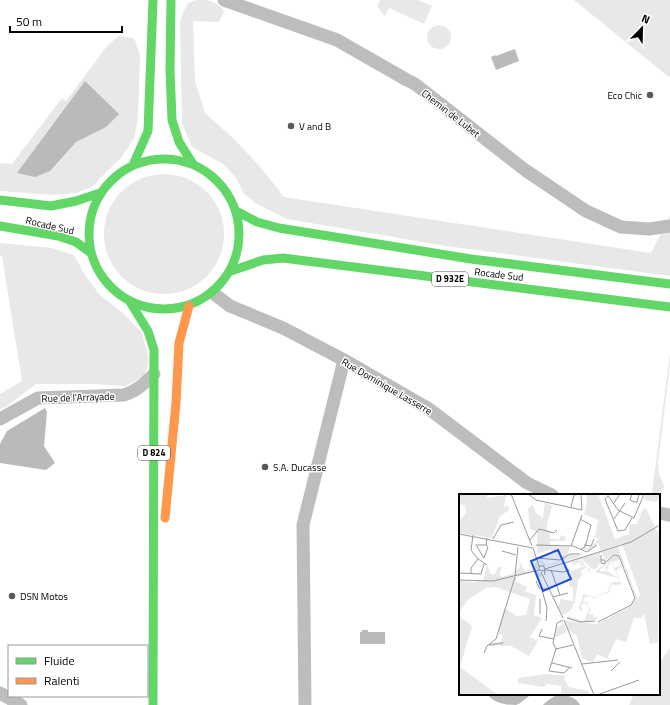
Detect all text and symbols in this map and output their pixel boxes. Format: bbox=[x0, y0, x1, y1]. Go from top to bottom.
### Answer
scale bar bbox=[10, 8, 122, 34]
north arrow bbox=[622, 8, 662, 48]
text: N bbox=[639, 10, 653, 28]
text: 50 m bbox=[16, 12, 42, 31]
street label: Chemin de Lubet bbox=[418, 86, 483, 141]
place label: Eco Chic bbox=[607, 88, 642, 103]
marker: Eco Chic bbox=[645, 90, 655, 100]
place label: V and B bbox=[299, 119, 331, 134]
marker: V and B bbox=[286, 121, 296, 131]
street label: Rocade Sud bbox=[24, 213, 76, 238]
street label: Rocade Sud bbox=[474, 264, 524, 285]
road number: D 932E bbox=[432, 272, 468, 286]
street label: Rue Dominique Lasserre bbox=[339, 354, 435, 419]
street label: Rue de l'Arrayade bbox=[41, 389, 115, 406]
road number: D 824 bbox=[138, 446, 170, 460]
place label: S.A. Ducasse bbox=[273, 460, 326, 475]
marker: S.A. Ducasse bbox=[260, 462, 270, 472]
inset map bbox=[459, 494, 660, 695]
place label: DSN Motos bbox=[20, 589, 68, 604]
marker: DSN Motos bbox=[7, 591, 17, 601]
legend bbox=[8, 645, 148, 697]
text: Fluide bbox=[44, 651, 75, 670]
text: Ralenti bbox=[44, 671, 79, 690]

